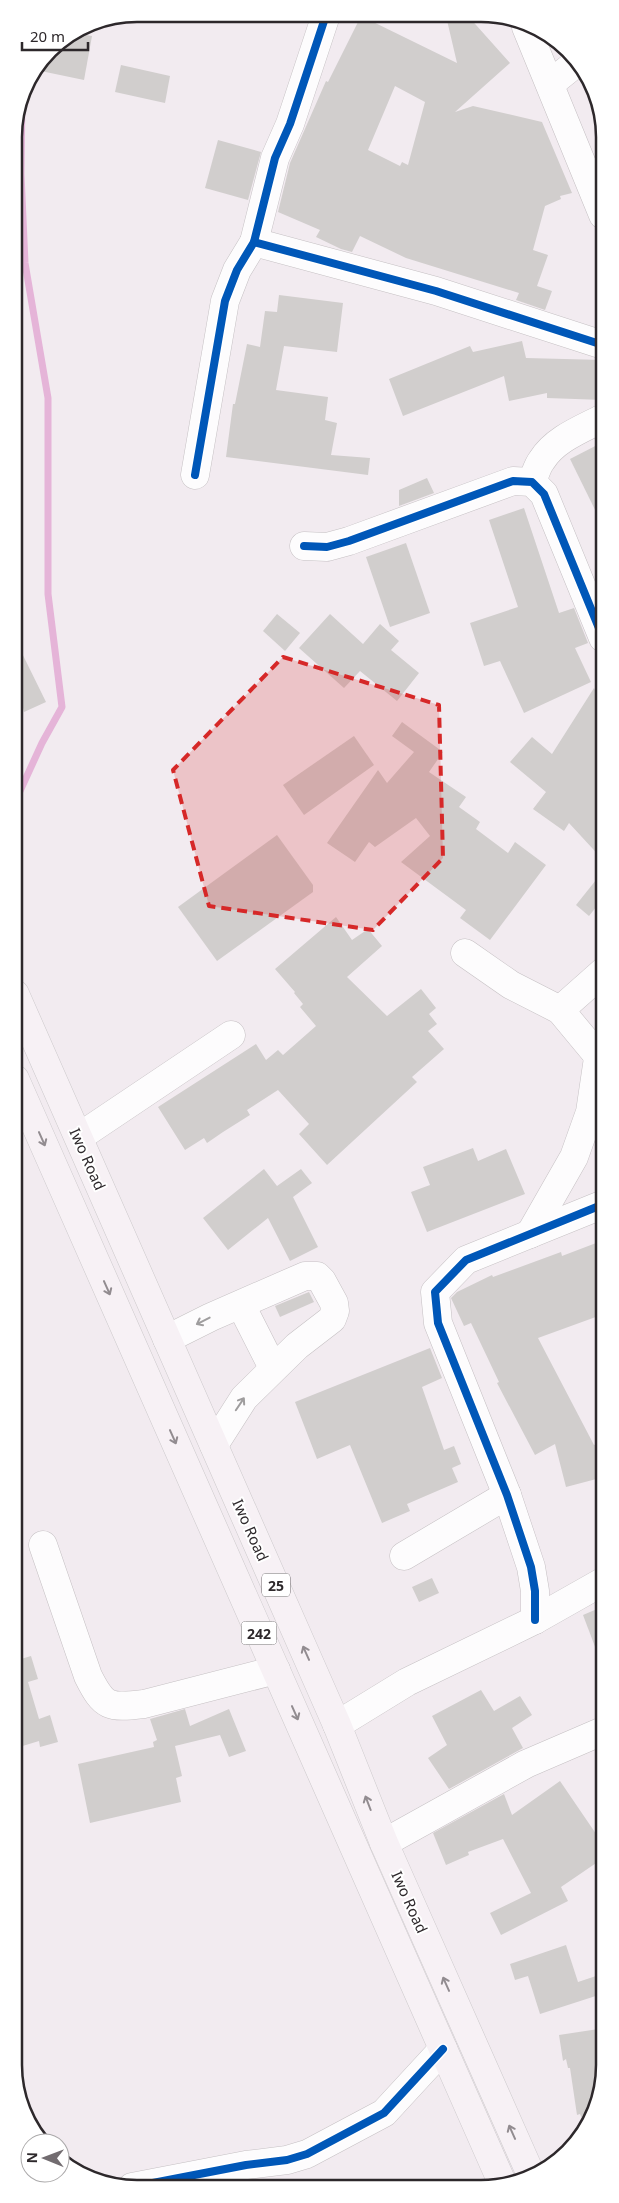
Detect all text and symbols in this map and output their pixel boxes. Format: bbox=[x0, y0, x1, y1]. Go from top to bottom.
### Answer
scale bar bbox=[22, 20, 89, 52]
text: 20 m bbox=[30, 26, 65, 46]
street label: Iwo Road bbox=[65, 1125, 111, 1193]
one-way arrow bbox=[37, 1131, 47, 1146]
one-way arrow bbox=[103, 1280, 113, 1295]
one-way arrow bbox=[196, 1316, 211, 1326]
one-way arrow bbox=[235, 1397, 246, 1411]
one-way arrow bbox=[168, 1429, 178, 1444]
street label: Iwo Road bbox=[228, 1496, 274, 1564]
road number: 25 bbox=[262, 1574, 290, 1596]
road number: 242 bbox=[242, 1622, 276, 1645]
one-way arrow bbox=[300, 1646, 310, 1661]
one-way arrow bbox=[291, 1705, 301, 1720]
one-way arrow bbox=[363, 1796, 372, 1811]
street label: Iwo Road bbox=[387, 1868, 433, 1936]
one-way arrow bbox=[441, 1977, 451, 1992]
one-way arrow bbox=[507, 2125, 517, 2140]
north arrow bbox=[20, 2133, 70, 2183]
text: N bbox=[22, 2152, 41, 2164]

